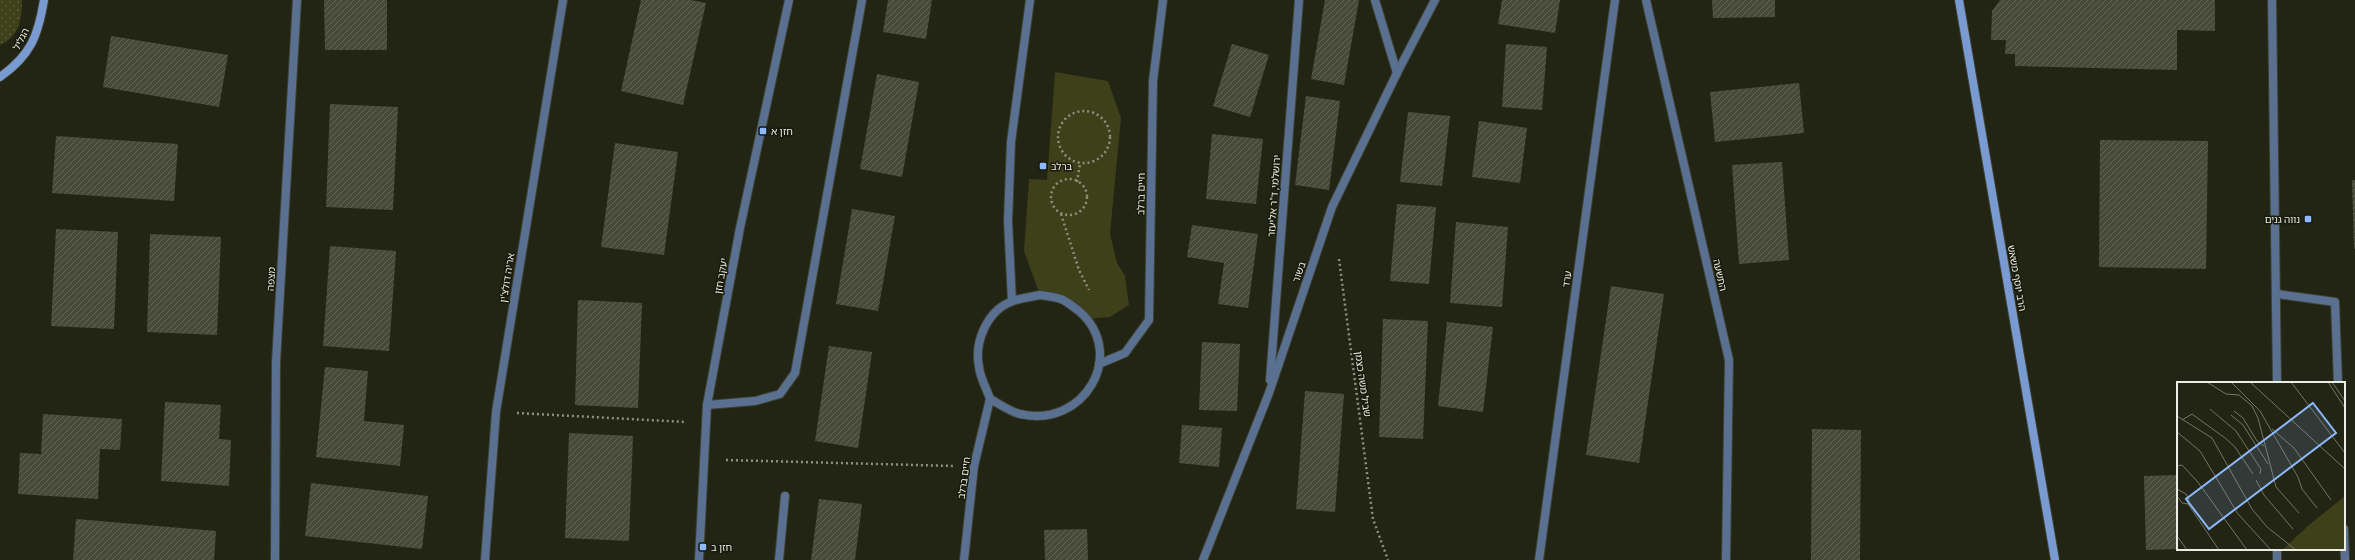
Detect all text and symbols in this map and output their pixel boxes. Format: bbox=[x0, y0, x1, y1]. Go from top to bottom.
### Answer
street label: הגליל bbox=[11, 26, 31, 52]
marker: חזן א bbox=[758, 126, 768, 136]
place label: חזן א bbox=[771, 126, 793, 137]
street label: ירושלמי, ד"ר אליעזר bbox=[1266, 154, 1282, 237]
marker: ברלב bbox=[1038, 161, 1048, 171]
place label: ברלב bbox=[1051, 161, 1073, 172]
street label: חיים ברלב bbox=[1135, 173, 1147, 215]
place label: נווה גנים bbox=[2265, 214, 2300, 225]
marker: נווה גנים bbox=[2303, 214, 2313, 224]
street label: הרב יוסף משאש bbox=[2006, 244, 2028, 312]
street label: אריה דולצ'ין bbox=[498, 252, 516, 304]
street label: יעקב חזן bbox=[712, 257, 730, 295]
street label: התשעה bbox=[1711, 258, 1729, 292]
street label: בשור bbox=[1290, 260, 1308, 284]
street label: מצפה bbox=[265, 266, 277, 291]
street label: ערד bbox=[1560, 270, 1574, 288]
street label: שביל משה כצמן bbox=[1353, 350, 1373, 418]
inset map bbox=[2177, 382, 2345, 550]
street label: חיים ברלב bbox=[956, 456, 972, 500]
marker: חזן ב bbox=[698, 542, 708, 552]
place label: חזן ב bbox=[711, 542, 732, 553]

